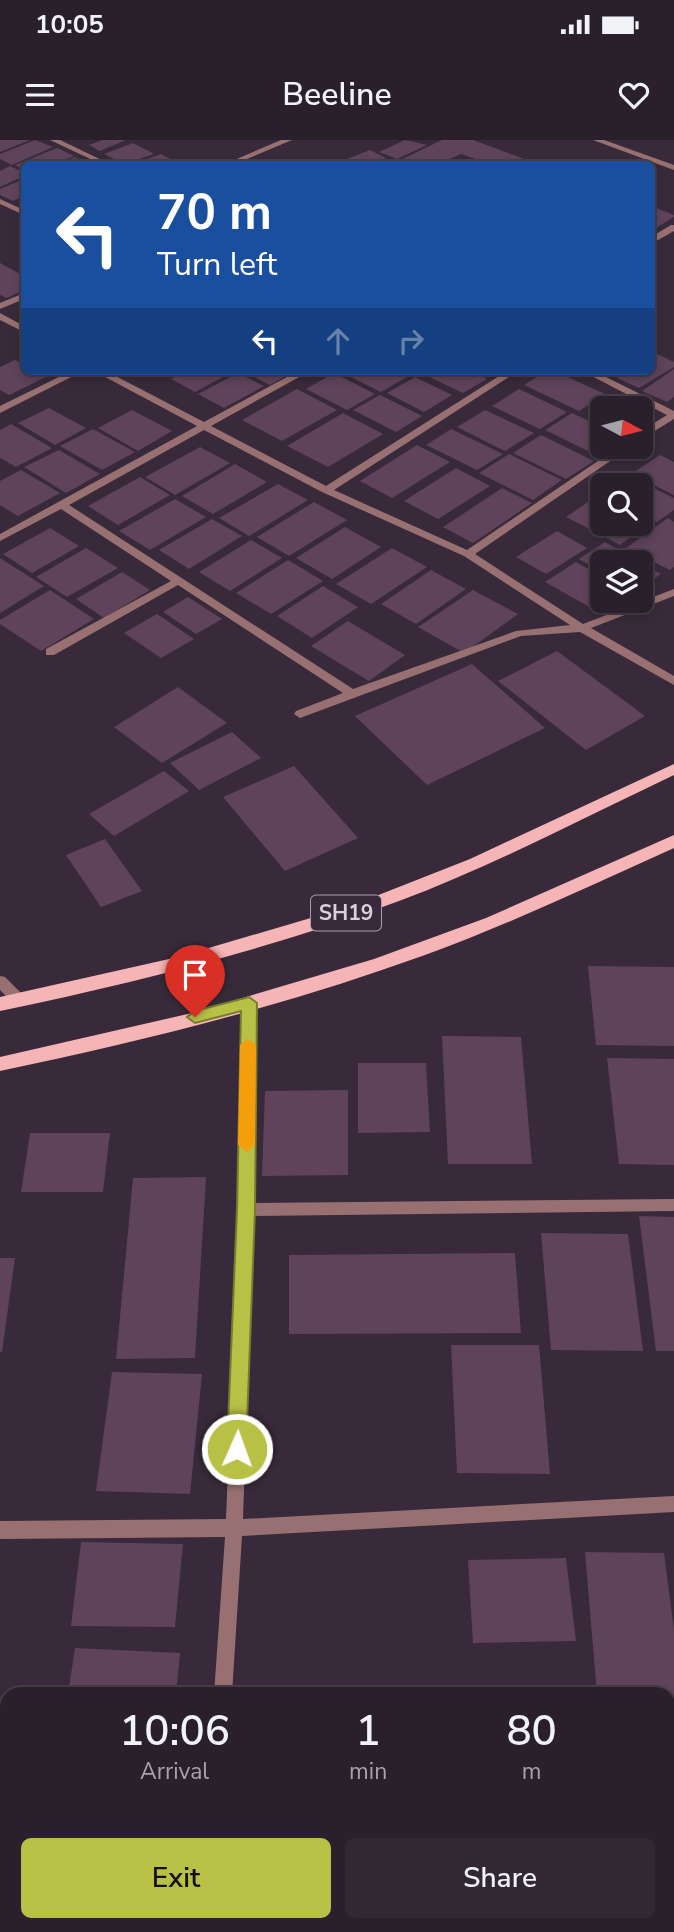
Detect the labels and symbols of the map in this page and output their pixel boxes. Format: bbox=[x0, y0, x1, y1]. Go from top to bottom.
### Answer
north arrow bbox=[590, 396, 653, 458]
road number: SH19 bbox=[311, 896, 381, 930]
pin bbox=[165, 945, 225, 1017]
position arrow bbox=[200, 1412, 274, 1486]

